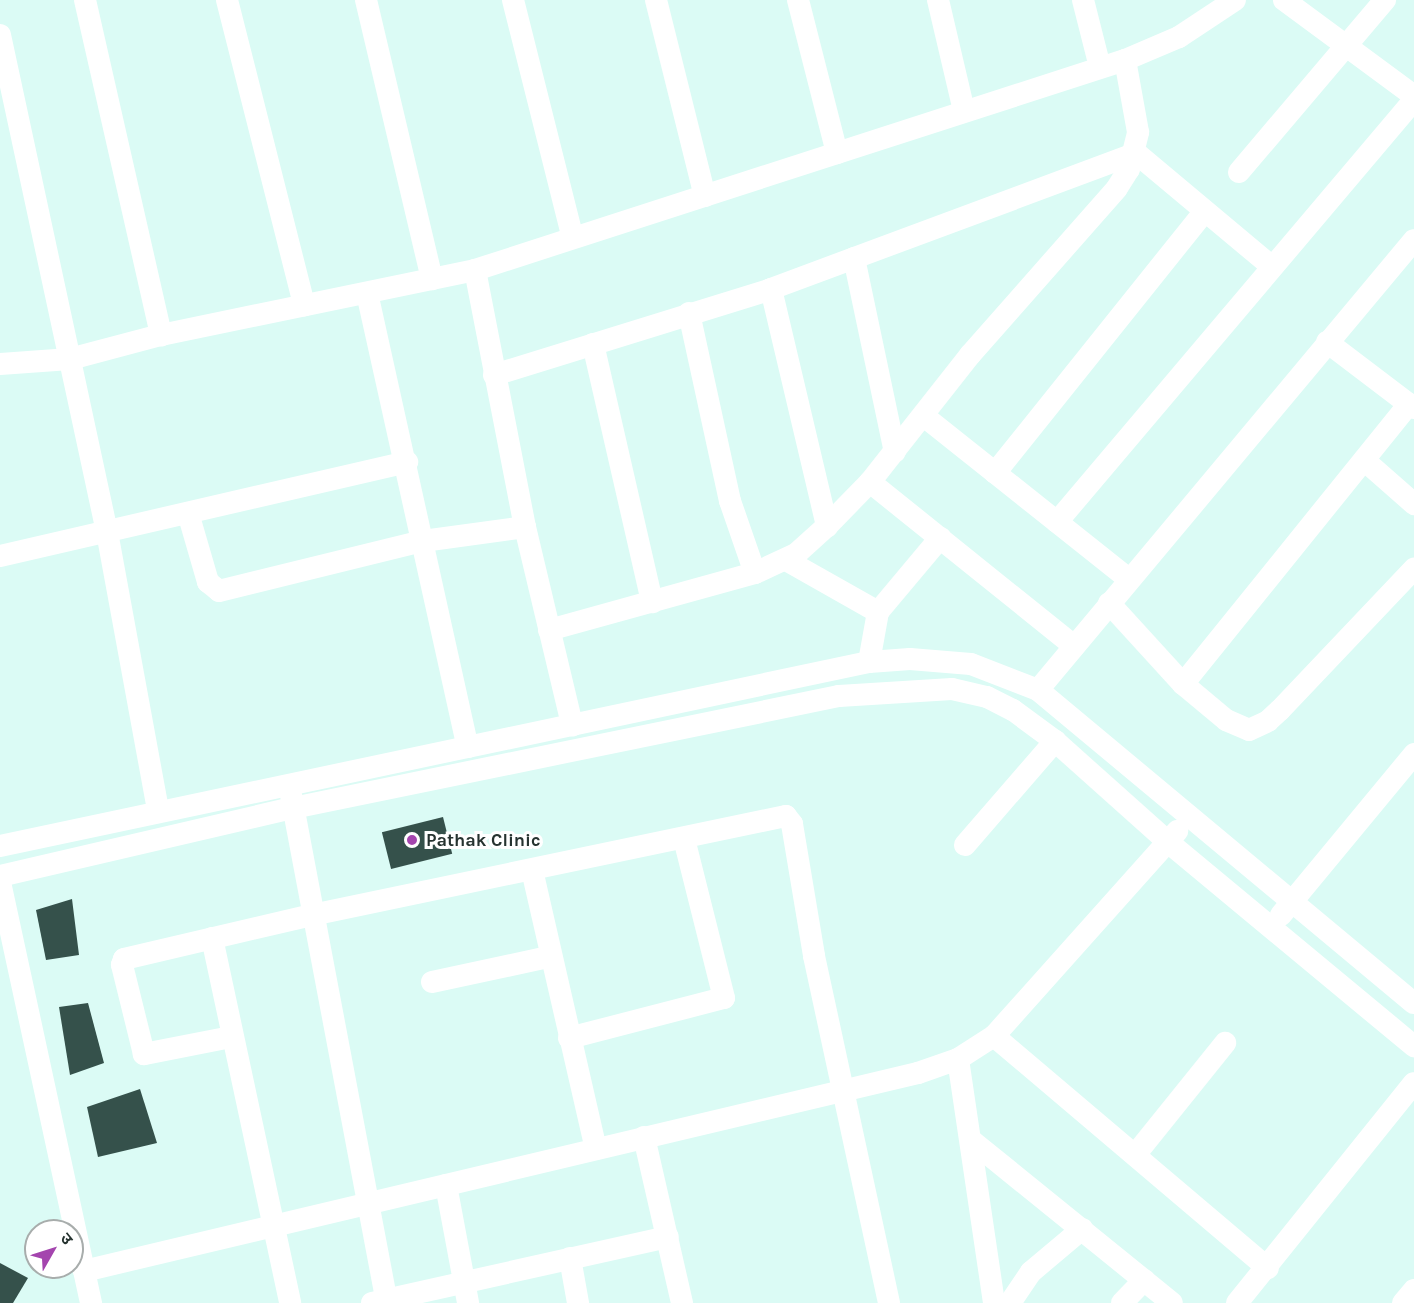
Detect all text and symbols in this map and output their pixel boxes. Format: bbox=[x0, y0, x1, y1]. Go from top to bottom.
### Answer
place label: Pathak Clinic bbox=[426, 829, 540, 851]
marker: Pathak Clinic bbox=[403, 831, 421, 849]
north arrow bbox=[24, 1219, 84, 1279]
text: उ bbox=[56, 1229, 77, 1248]

